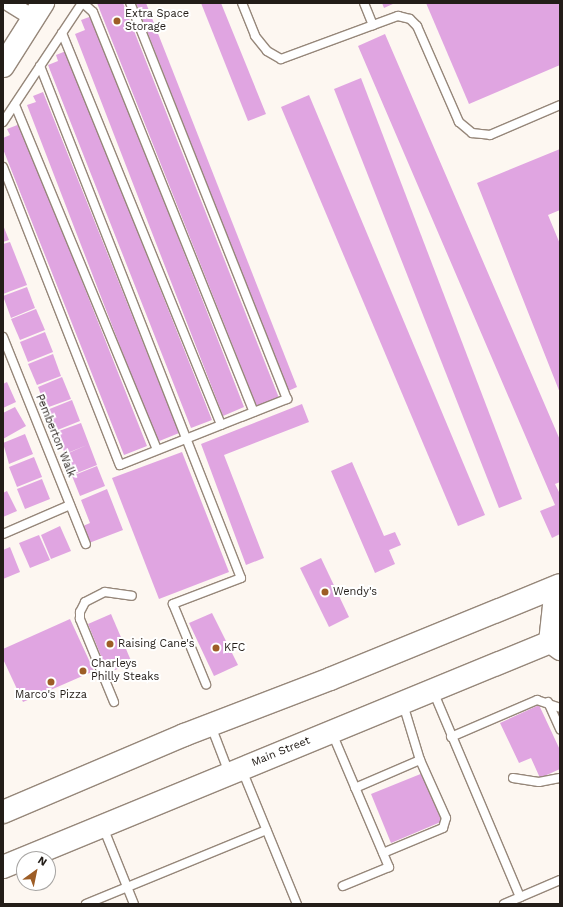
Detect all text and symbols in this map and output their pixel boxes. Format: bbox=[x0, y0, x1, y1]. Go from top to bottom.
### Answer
place label: Extra Space Storage bbox=[125, 8, 189, 34]
marker: Extra Space Storage bbox=[112, 16, 122, 26]
street label: Pemberton Walk bbox=[32, 392, 78, 480]
place label: Wendy's bbox=[333, 585, 377, 599]
marker: Wendy's bbox=[320, 587, 330, 597]
place label: Raising Cane's bbox=[118, 637, 195, 651]
marker: Raising Cane's bbox=[105, 639, 115, 649]
place label: KFC bbox=[224, 641, 245, 655]
marker: KFC bbox=[211, 643, 221, 653]
place label: Charleys Philly Steaks bbox=[91, 658, 159, 684]
marker: Charleys Philly Steaks bbox=[78, 666, 88, 676]
marker: Marco's Pizza bbox=[46, 677, 56, 687]
place label: Marco's Pizza bbox=[15, 688, 87, 702]
street label: Main Street bbox=[250, 734, 312, 770]
north arrow bbox=[16, 851, 56, 891]
text: N bbox=[35, 854, 49, 869]

